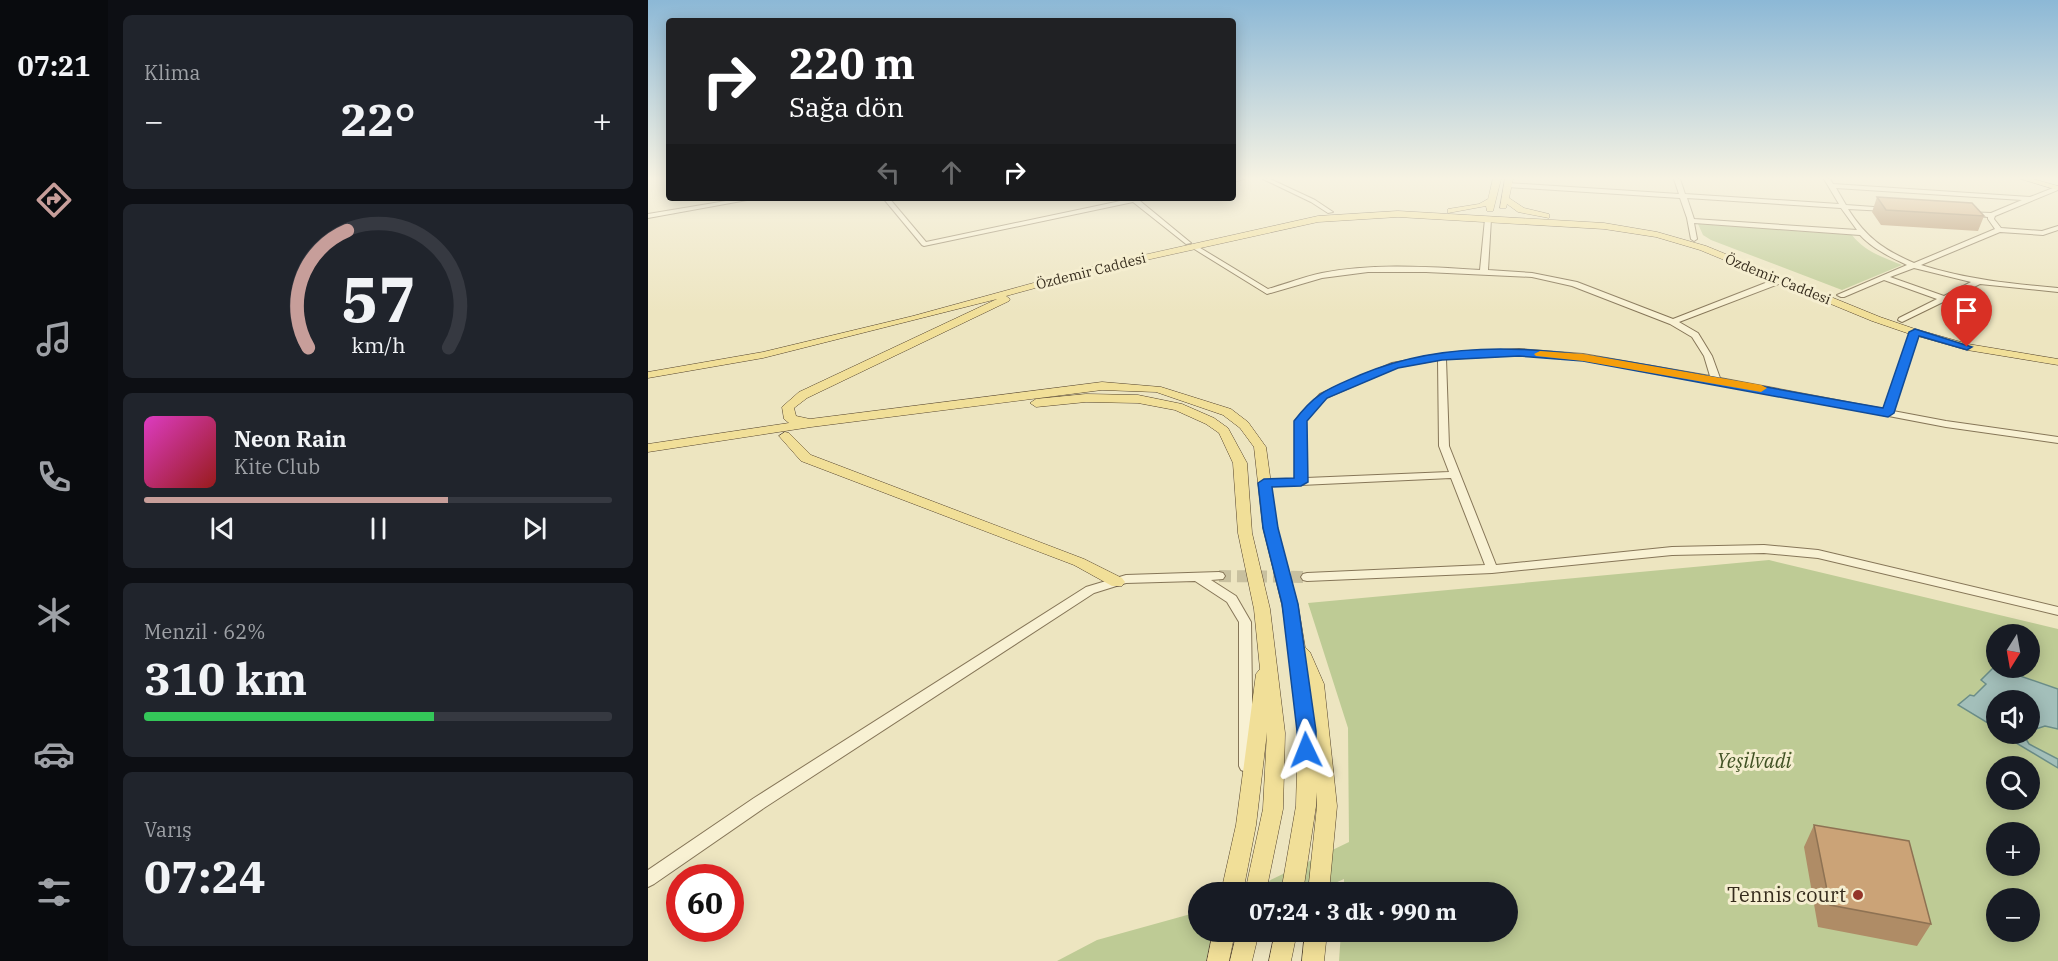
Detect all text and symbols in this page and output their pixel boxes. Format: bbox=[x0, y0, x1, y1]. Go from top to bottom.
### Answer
text: 220 m bbox=[789, 36, 915, 91]
icon: right bbox=[690, 42, 768, 120]
text: 07:21 bbox=[18, 48, 90, 83]
text: Klima bbox=[144, 59, 200, 86]
text: Sağa dön bbox=[789, 89, 904, 124]
text: 22° bbox=[340, 90, 416, 148]
text: − bbox=[144, 99, 164, 142]
text: + bbox=[592, 99, 612, 142]
icon: left bbox=[872, 156, 905, 189]
icon: ahead bbox=[935, 156, 968, 189]
icon: right bbox=[998, 156, 1031, 189]
icon: directions bbox=[33, 179, 75, 221]
street label: Özdemir Caddesi bbox=[1034, 249, 1148, 293]
street label: Özdemir Caddesi bbox=[1722, 250, 1834, 308]
text: 57 bbox=[341, 258, 415, 339]
pin bbox=[1941, 285, 1992, 347]
icon: arrive bbox=[1950, 294, 1983, 327]
icon: music bbox=[33, 318, 75, 360]
text: km/h bbox=[351, 332, 405, 360]
text: Neon Rain bbox=[234, 424, 347, 453]
text: Kite Club bbox=[234, 453, 320, 480]
icon: phone bbox=[33, 456, 75, 498]
icon: previous bbox=[206, 512, 239, 545]
icon: pause bbox=[362, 512, 395, 545]
icon: next bbox=[518, 512, 551, 545]
icon: climate bbox=[33, 594, 75, 636]
text: Menzil · 62% bbox=[144, 618, 265, 645]
north arrow bbox=[1986, 624, 2040, 678]
map controls bbox=[1986, 624, 2040, 942]
text: 310 km bbox=[144, 649, 307, 707]
button: sound bbox=[1986, 690, 2040, 744]
position arrow bbox=[1274, 718, 1338, 782]
icon: car bbox=[33, 733, 75, 775]
park label: Yeşilvadi bbox=[1716, 747, 1792, 774]
button: search bbox=[1986, 756, 2040, 810]
text: Varış bbox=[144, 816, 192, 843]
button: + bbox=[1986, 822, 2040, 876]
text: 07:24 bbox=[144, 847, 266, 905]
speed limit sign: 60 bbox=[666, 864, 744, 942]
icon: filters bbox=[33, 871, 75, 913]
place label: Tennis court bbox=[1727, 881, 1846, 908]
marker: Tennis court bbox=[1851, 888, 1865, 902]
button: − bbox=[1986, 888, 2040, 942]
text: 07:24 · 3 dk · 990 m bbox=[1249, 897, 1457, 926]

